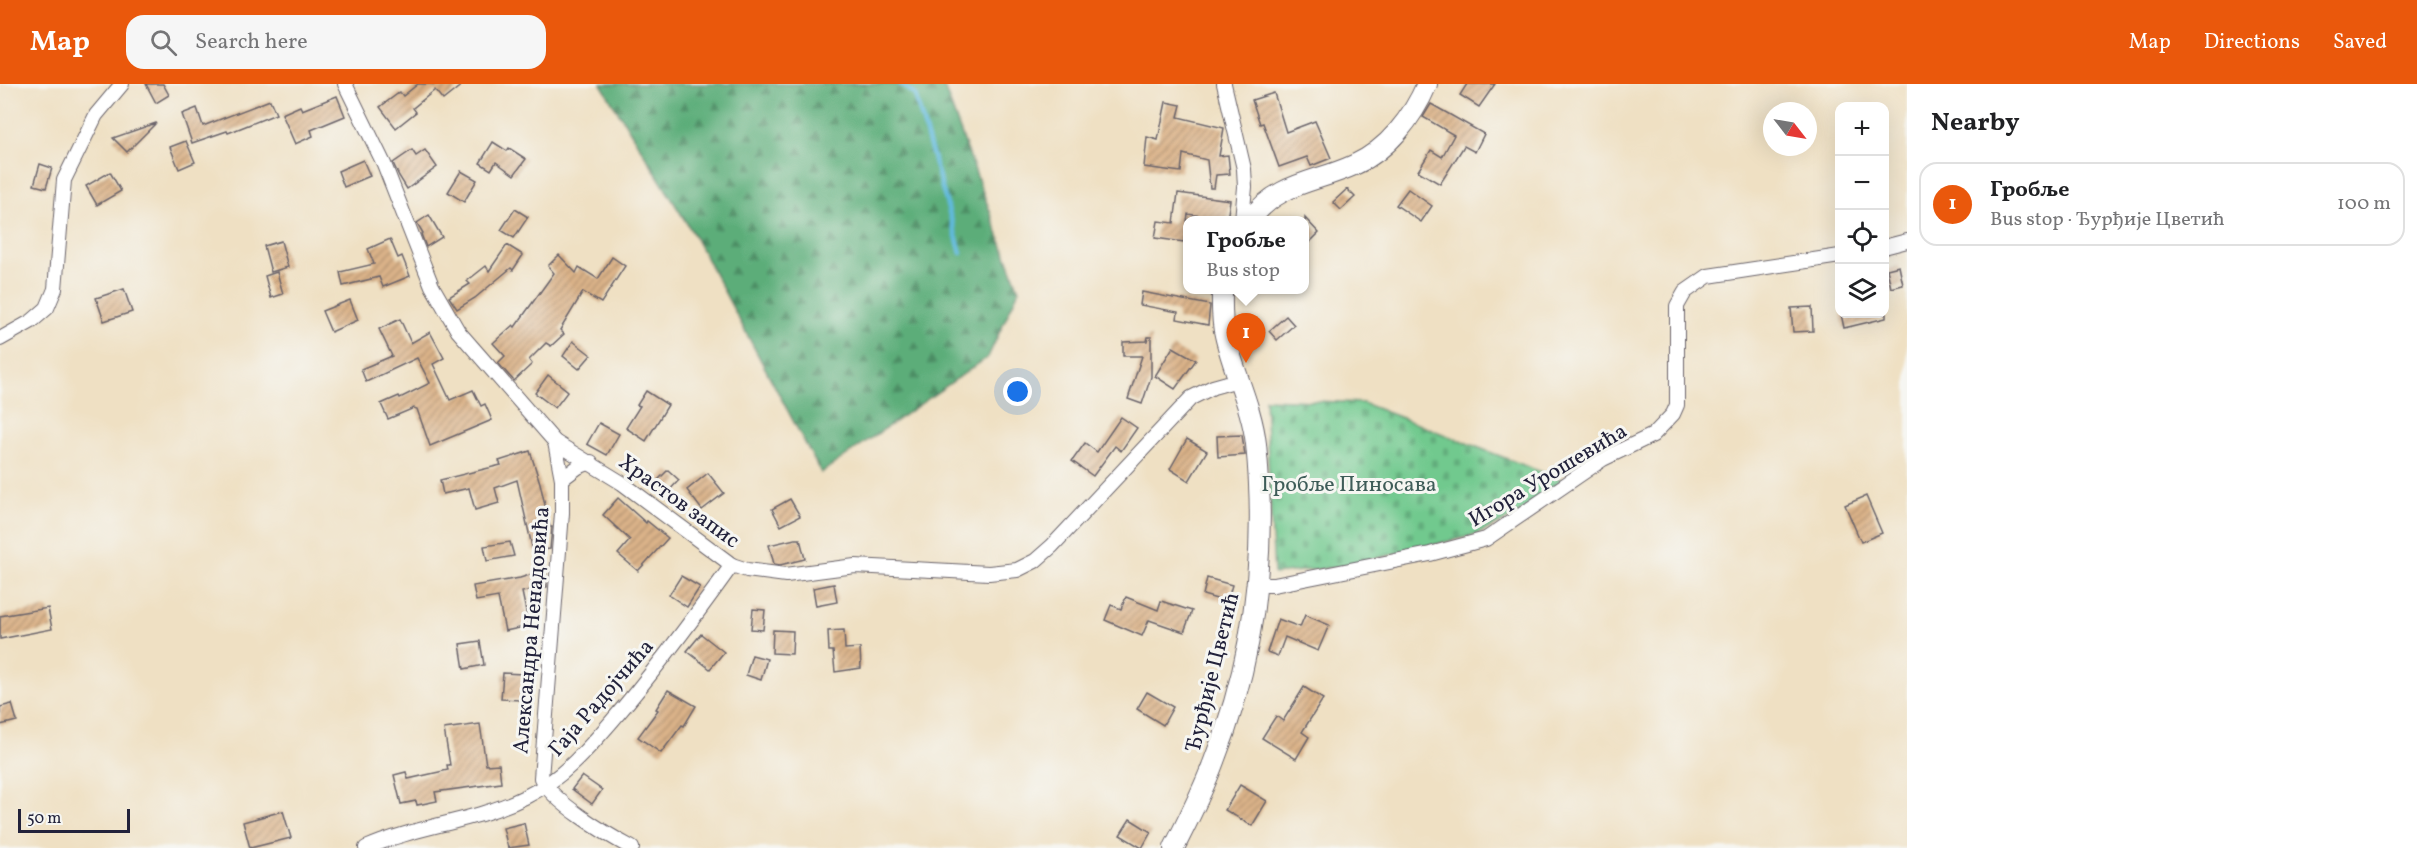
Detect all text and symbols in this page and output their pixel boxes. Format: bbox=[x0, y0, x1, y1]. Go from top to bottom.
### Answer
search box bbox=[126, 15, 546, 69]
text: Map bbox=[30, 23, 90, 62]
icon: search bbox=[147, 26, 180, 59]
text: Search here bbox=[195, 27, 308, 58]
text: Map bbox=[2129, 28, 2171, 57]
text: Directions bbox=[2204, 28, 2300, 57]
text: Saved bbox=[2333, 28, 2387, 57]
north arrow bbox=[1763, 102, 1817, 156]
map controls bbox=[1835, 102, 1889, 318]
button: + bbox=[1835, 102, 1889, 156]
text: Nearby bbox=[1931, 105, 2020, 141]
button: − bbox=[1835, 156, 1889, 210]
text: Гробље bbox=[1990, 175, 2069, 206]
text: 1 bbox=[1948, 190, 1957, 218]
text: 100 m bbox=[2337, 190, 2391, 218]
text: Bus stop · Ђурђије Цветић bbox=[1990, 206, 2225, 234]
button: locate bbox=[1835, 210, 1889, 264]
popup bbox=[1183, 216, 1309, 294]
text: Гробље bbox=[1206, 226, 1286, 257]
text: Bus stop bbox=[1206, 257, 1280, 285]
button: layers bbox=[1835, 264, 1889, 318]
pin: 1 bbox=[1226, 314, 1266, 363]
your location bbox=[1003, 377, 1032, 406]
street label: Игора Урошевића bbox=[1463, 416, 1633, 536]
street label: Храстов запис bbox=[612, 447, 746, 557]
park label: Гробље Пиносава bbox=[1261, 470, 1437, 501]
street label: Александра Ненадовића bbox=[506, 505, 559, 755]
street label: Ђурђије Цветић bbox=[1179, 589, 1248, 756]
street label: Гаја Радојчића bbox=[542, 633, 662, 764]
scale bar bbox=[18, 806, 130, 834]
text: 50 m bbox=[27, 808, 61, 830]

